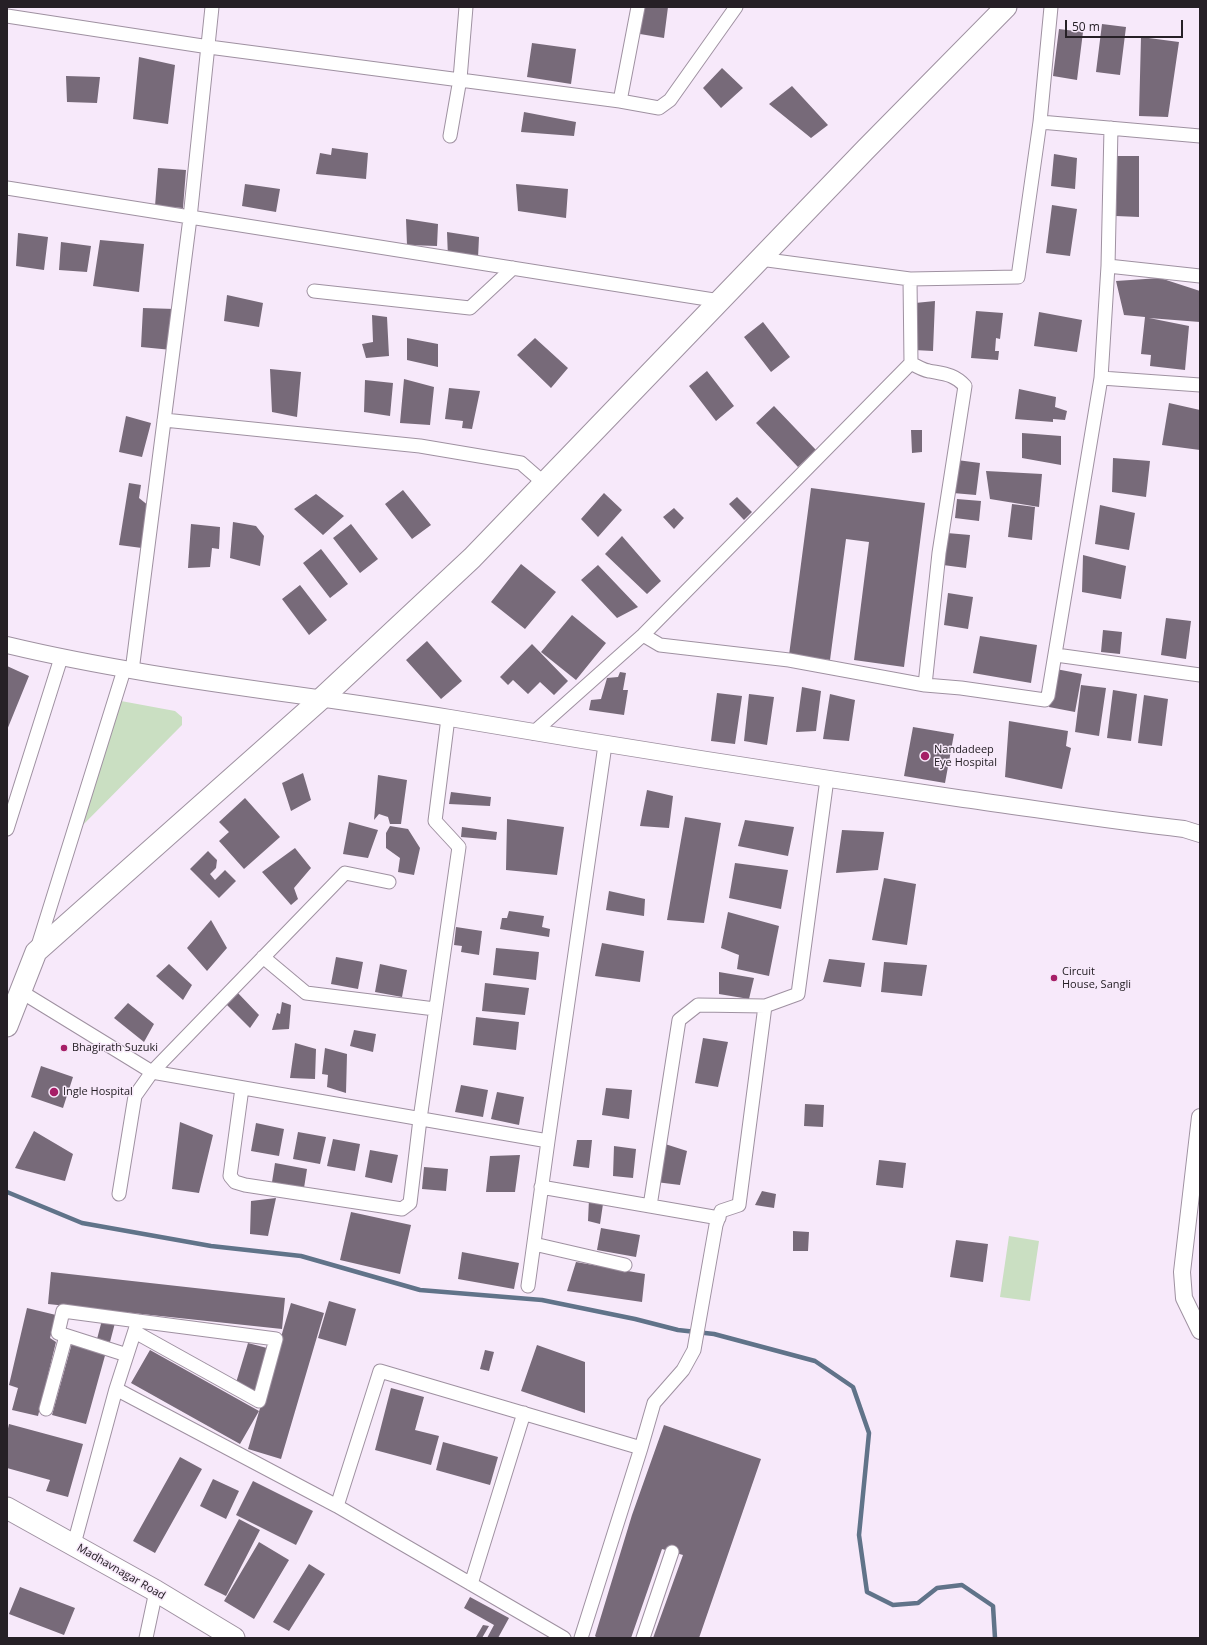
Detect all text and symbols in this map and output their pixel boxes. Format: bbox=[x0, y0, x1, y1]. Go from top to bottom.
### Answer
scale bar bbox=[1067, 12, 1185, 38]
text: 50 m bbox=[1072, 18, 1100, 35]
place label: Nandadeep Eye Hospital bbox=[934, 743, 997, 769]
marker: Nandadeep Eye Hospital bbox=[919, 750, 931, 762]
place label: Circuit House, Sangli bbox=[1062, 965, 1131, 991]
marker: Circuit House, Sangli bbox=[1049, 973, 1059, 983]
place label: Bhagirath Suzuki bbox=[72, 1041, 158, 1055]
marker: Bhagirath Suzuki bbox=[59, 1043, 69, 1053]
place label: Ingle Hospital bbox=[63, 1085, 133, 1099]
marker: Ingle Hospital bbox=[48, 1086, 60, 1098]
street label: Madhavnagar Road bbox=[75, 1541, 167, 1603]

